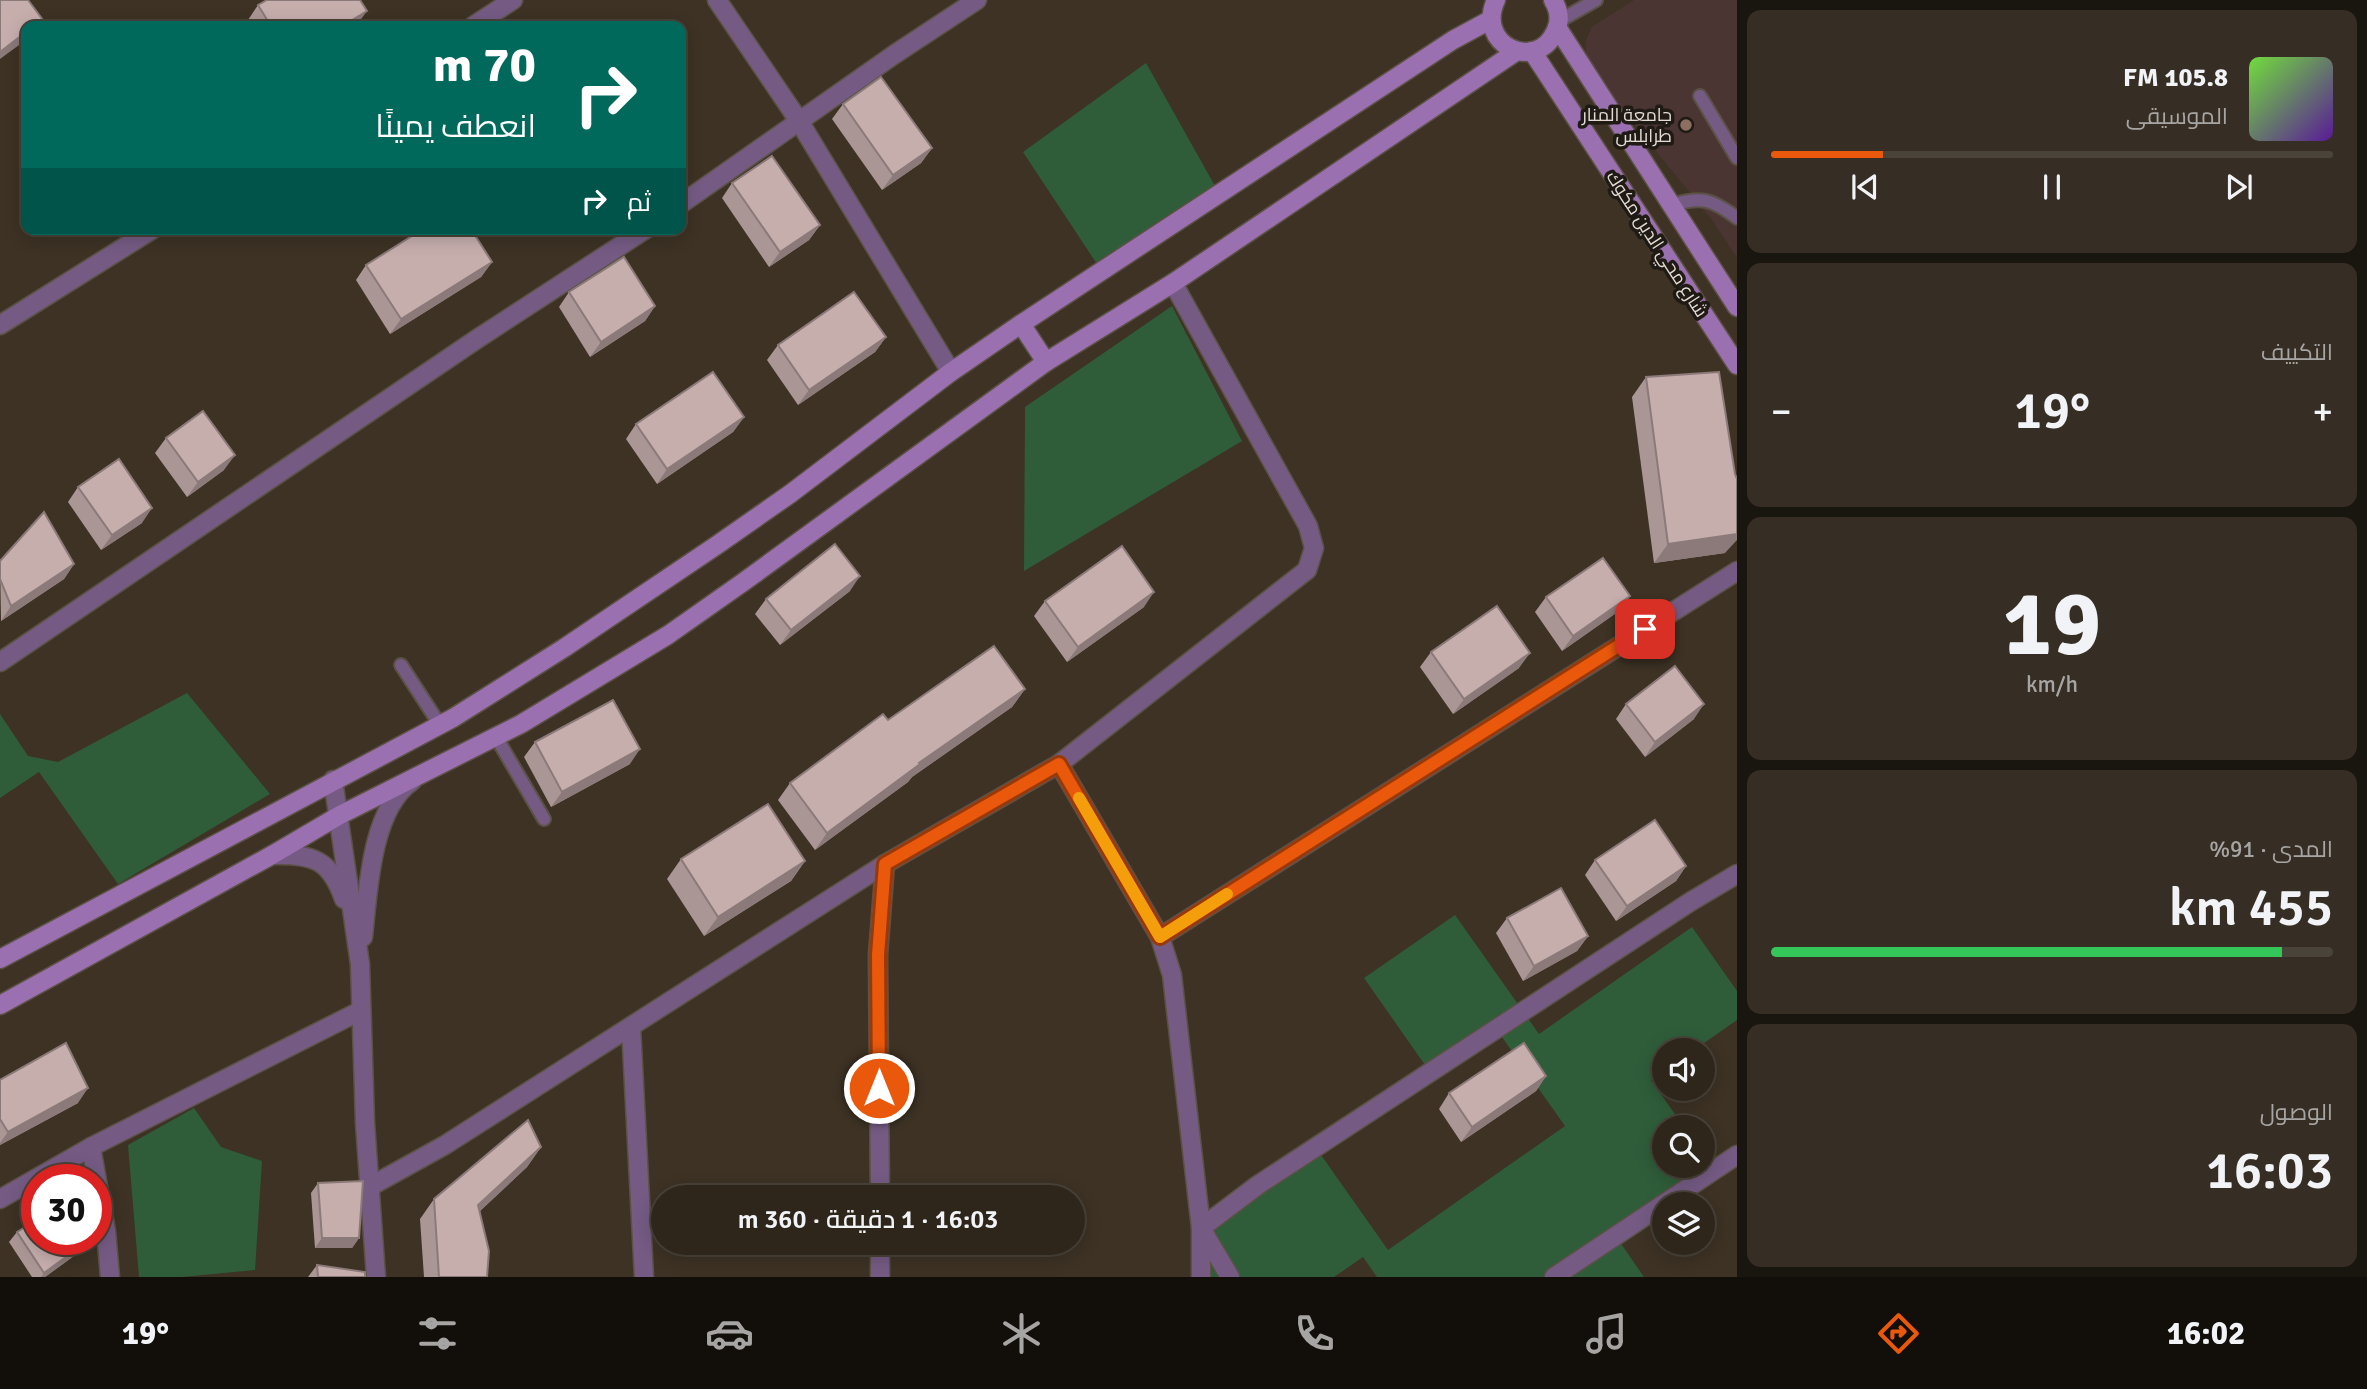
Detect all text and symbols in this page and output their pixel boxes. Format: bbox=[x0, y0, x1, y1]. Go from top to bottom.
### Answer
text: 70 m bbox=[433, 35, 536, 95]
icon: right bbox=[560, 49, 651, 140]
text: 105.8 FM bbox=[2123, 62, 2228, 94]
text: الموسيقى bbox=[2126, 102, 2228, 131]
place label: جامعة المنار طرابلس bbox=[1581, 104, 1672, 147]
text: انعطف يمينًا bbox=[375, 107, 536, 146]
marker: جامعة المنار طرابلس bbox=[1678, 117, 1694, 133]
street label: شارع محي الدين مكوك bbox=[1599, 167, 1712, 323]
icon: previous bbox=[1846, 168, 1884, 206]
icon: pause bbox=[2033, 168, 2071, 206]
icon: next bbox=[2220, 168, 2258, 206]
icon: right bbox=[575, 182, 613, 220]
text: ثم bbox=[627, 187, 651, 219]
text: التكييف bbox=[2261, 338, 2333, 367]
text: 19° bbox=[2014, 379, 2090, 443]
text: − bbox=[1771, 388, 1792, 435]
text: + bbox=[2312, 388, 2333, 435]
text: 19 bbox=[2003, 568, 2101, 681]
pin bbox=[1615, 599, 1675, 659]
icon: arrive bbox=[1626, 610, 1664, 648]
text: km/h bbox=[2026, 670, 2078, 699]
text: المدى · 91% bbox=[2209, 835, 2333, 864]
text: 455 km bbox=[2169, 876, 2333, 940]
map controls bbox=[1652, 1038, 1715, 1255]
button: sound bbox=[1652, 1038, 1715, 1101]
position arrow bbox=[842, 1051, 916, 1125]
text: الوصول bbox=[2260, 1098, 2333, 1127]
button: search bbox=[1652, 1115, 1715, 1178]
text: 16:03 bbox=[2206, 1139, 2333, 1203]
speed limit sign: 30 bbox=[21, 1164, 112, 1255]
button: layers bbox=[1652, 1192, 1715, 1255]
text: 16:03 · 1 دقيقة · 360 m bbox=[738, 1204, 998, 1236]
icon: filters bbox=[413, 1309, 462, 1358]
icon: car bbox=[705, 1309, 754, 1358]
icon: climate bbox=[997, 1309, 1046, 1358]
icon: phone bbox=[1290, 1309, 1339, 1358]
icon: music bbox=[1582, 1309, 1631, 1358]
icon: directions bbox=[1874, 1309, 1923, 1358]
text: 19° bbox=[122, 1314, 169, 1353]
text: 16:02 bbox=[2167, 1314, 2245, 1353]

